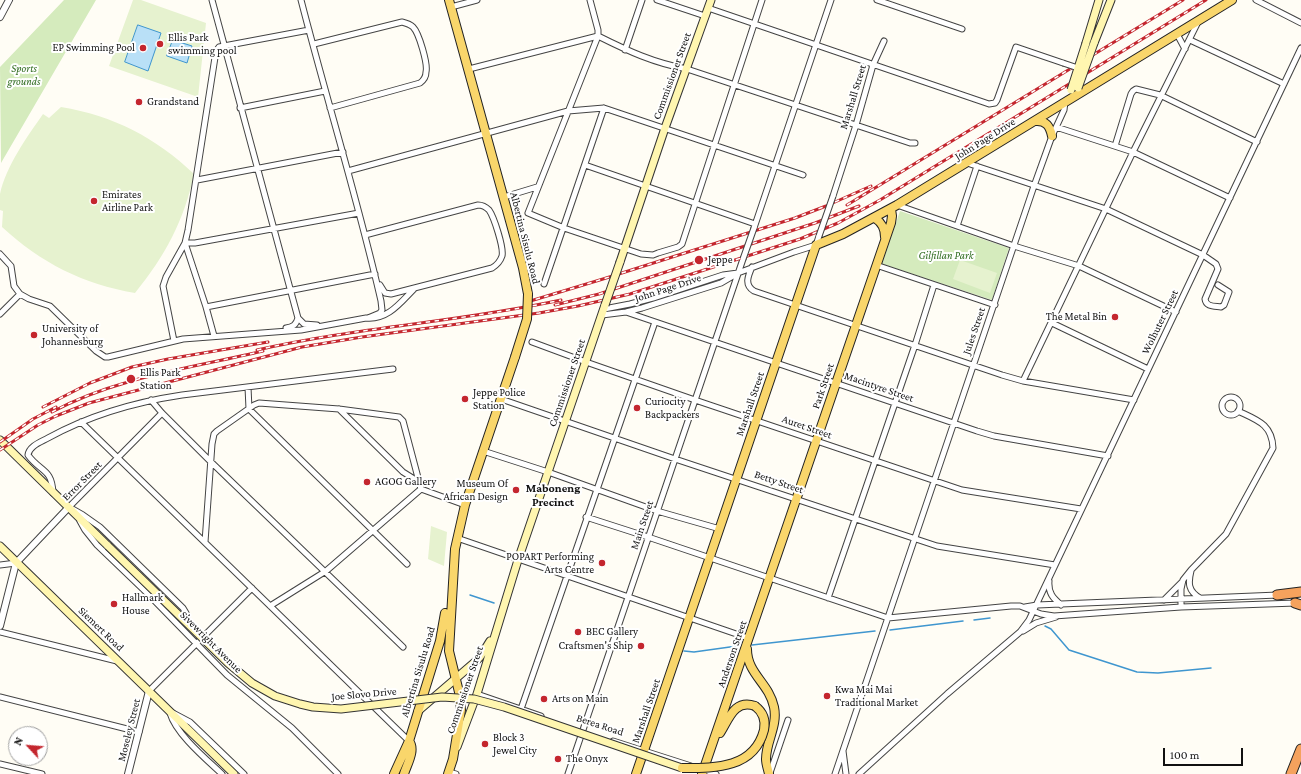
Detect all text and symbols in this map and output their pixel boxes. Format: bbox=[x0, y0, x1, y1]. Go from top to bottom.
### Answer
place label: Ellis Park swimming pool bbox=[168, 31, 237, 57]
street label: Commissioner Street bbox=[650, 31, 694, 121]
marker: Ellis Park swimming pool bbox=[155, 39, 165, 49]
place label: EP Swimming Pool bbox=[52, 41, 135, 55]
marker: EP Swimming Pool bbox=[138, 43, 148, 53]
park label: Sports grounds bbox=[8, 62, 40, 88]
street label: Marshall Street bbox=[837, 63, 869, 131]
place label: Grandstand bbox=[147, 95, 199, 109]
marker: Grandstand bbox=[134, 97, 144, 107]
street label: John Page Drive bbox=[952, 115, 1018, 163]
place label: Emirates Airline Park bbox=[102, 188, 153, 214]
street label: Albertina Sisulu Road bbox=[507, 191, 543, 285]
marker: Emirates Airline Park bbox=[89, 196, 99, 206]
park label: Gilfillan Park bbox=[918, 249, 974, 263]
place label: Jeppe bbox=[708, 253, 732, 267]
marker: Jeppe bbox=[693, 254, 705, 266]
street label: John Page Drive bbox=[633, 271, 703, 305]
street label: Wolhuter Street bbox=[1139, 288, 1181, 356]
street label: Jules Street bbox=[960, 306, 988, 356]
place label: The Metal Bin bbox=[1046, 310, 1107, 324]
marker: The Metal Bin bbox=[1110, 312, 1120, 322]
place label: University of Johannesburg bbox=[42, 322, 103, 348]
marker: University of Johannesburg bbox=[29, 330, 39, 340]
street label: Commissioner Street bbox=[546, 337, 588, 429]
street label: Park Street bbox=[809, 361, 837, 411]
place label: Ellis Park Station bbox=[140, 366, 181, 392]
street label: Macintyre Street bbox=[843, 369, 915, 405]
street label: Marshall Street bbox=[733, 370, 767, 438]
marker: Ellis Park Station bbox=[125, 373, 137, 385]
place label: Jeppe Police Station bbox=[473, 386, 525, 412]
marker: Jeppe Police Station bbox=[460, 394, 470, 404]
place label: Curiocity Backpackers bbox=[645, 395, 699, 421]
marker: Curiocity Backpackers bbox=[632, 403, 642, 413]
street label: Auret Street bbox=[780, 412, 834, 442]
street label: Error Street bbox=[59, 458, 105, 504]
street label: Betty Street bbox=[753, 467, 805, 497]
place label: AGOG Gallery bbox=[375, 475, 436, 489]
marker: AGOG Gallery bbox=[362, 477, 372, 487]
place label: Museum Of African Design bbox=[443, 477, 508, 503]
district label: Maboneng Precinct bbox=[526, 481, 580, 509]
marker: Museum Of African Design bbox=[511, 485, 521, 495]
street label: Main Street bbox=[627, 499, 657, 551]
place label: POPART Performing Arts Centre bbox=[506, 550, 594, 576]
marker: POPART Performing Arts Centre bbox=[597, 558, 607, 568]
place label: Hallmark House bbox=[122, 591, 163, 617]
marker: Hallmark House bbox=[109, 599, 119, 609]
street label: Siemert Road bbox=[75, 604, 127, 654]
street label: Sivewright Avenue bbox=[177, 608, 245, 676]
street label: Anderson Street bbox=[714, 619, 750, 689]
street label: Albertina Sisulu Road bbox=[398, 625, 438, 719]
place label: BEC Gallery bbox=[586, 625, 638, 639]
marker: BEC Gallery bbox=[573, 627, 583, 637]
place label: Craftsmen's Ship bbox=[558, 639, 633, 653]
marker: Craftsmen's Ship bbox=[636, 641, 646, 651]
street label: Commissioner Street bbox=[444, 644, 486, 736]
street label: Marshall Street bbox=[629, 677, 663, 745]
place label: Kwa Mai Mai Traditional Market bbox=[835, 683, 918, 709]
street label: Joe Slovo Drive bbox=[331, 685, 397, 703]
marker: Kwa Mai Mai Traditional Market bbox=[822, 691, 832, 701]
place label: Arts on Main bbox=[552, 692, 609, 706]
marker: Arts on Main bbox=[539, 694, 549, 704]
street label: Moseley Street bbox=[115, 697, 143, 763]
street label: Berea Road bbox=[575, 711, 625, 739]
north arrow bbox=[8, 726, 48, 766]
place label: Block 3 Jewel City bbox=[493, 731, 537, 757]
text: N bbox=[11, 735, 25, 747]
marker: Block 3 Jewel City bbox=[480, 739, 490, 749]
scale bar bbox=[1165, 740, 1245, 766]
text: 100 m bbox=[1170, 748, 1199, 762]
place label: The Onyx bbox=[566, 752, 608, 766]
marker: The Onyx bbox=[553, 754, 563, 764]

